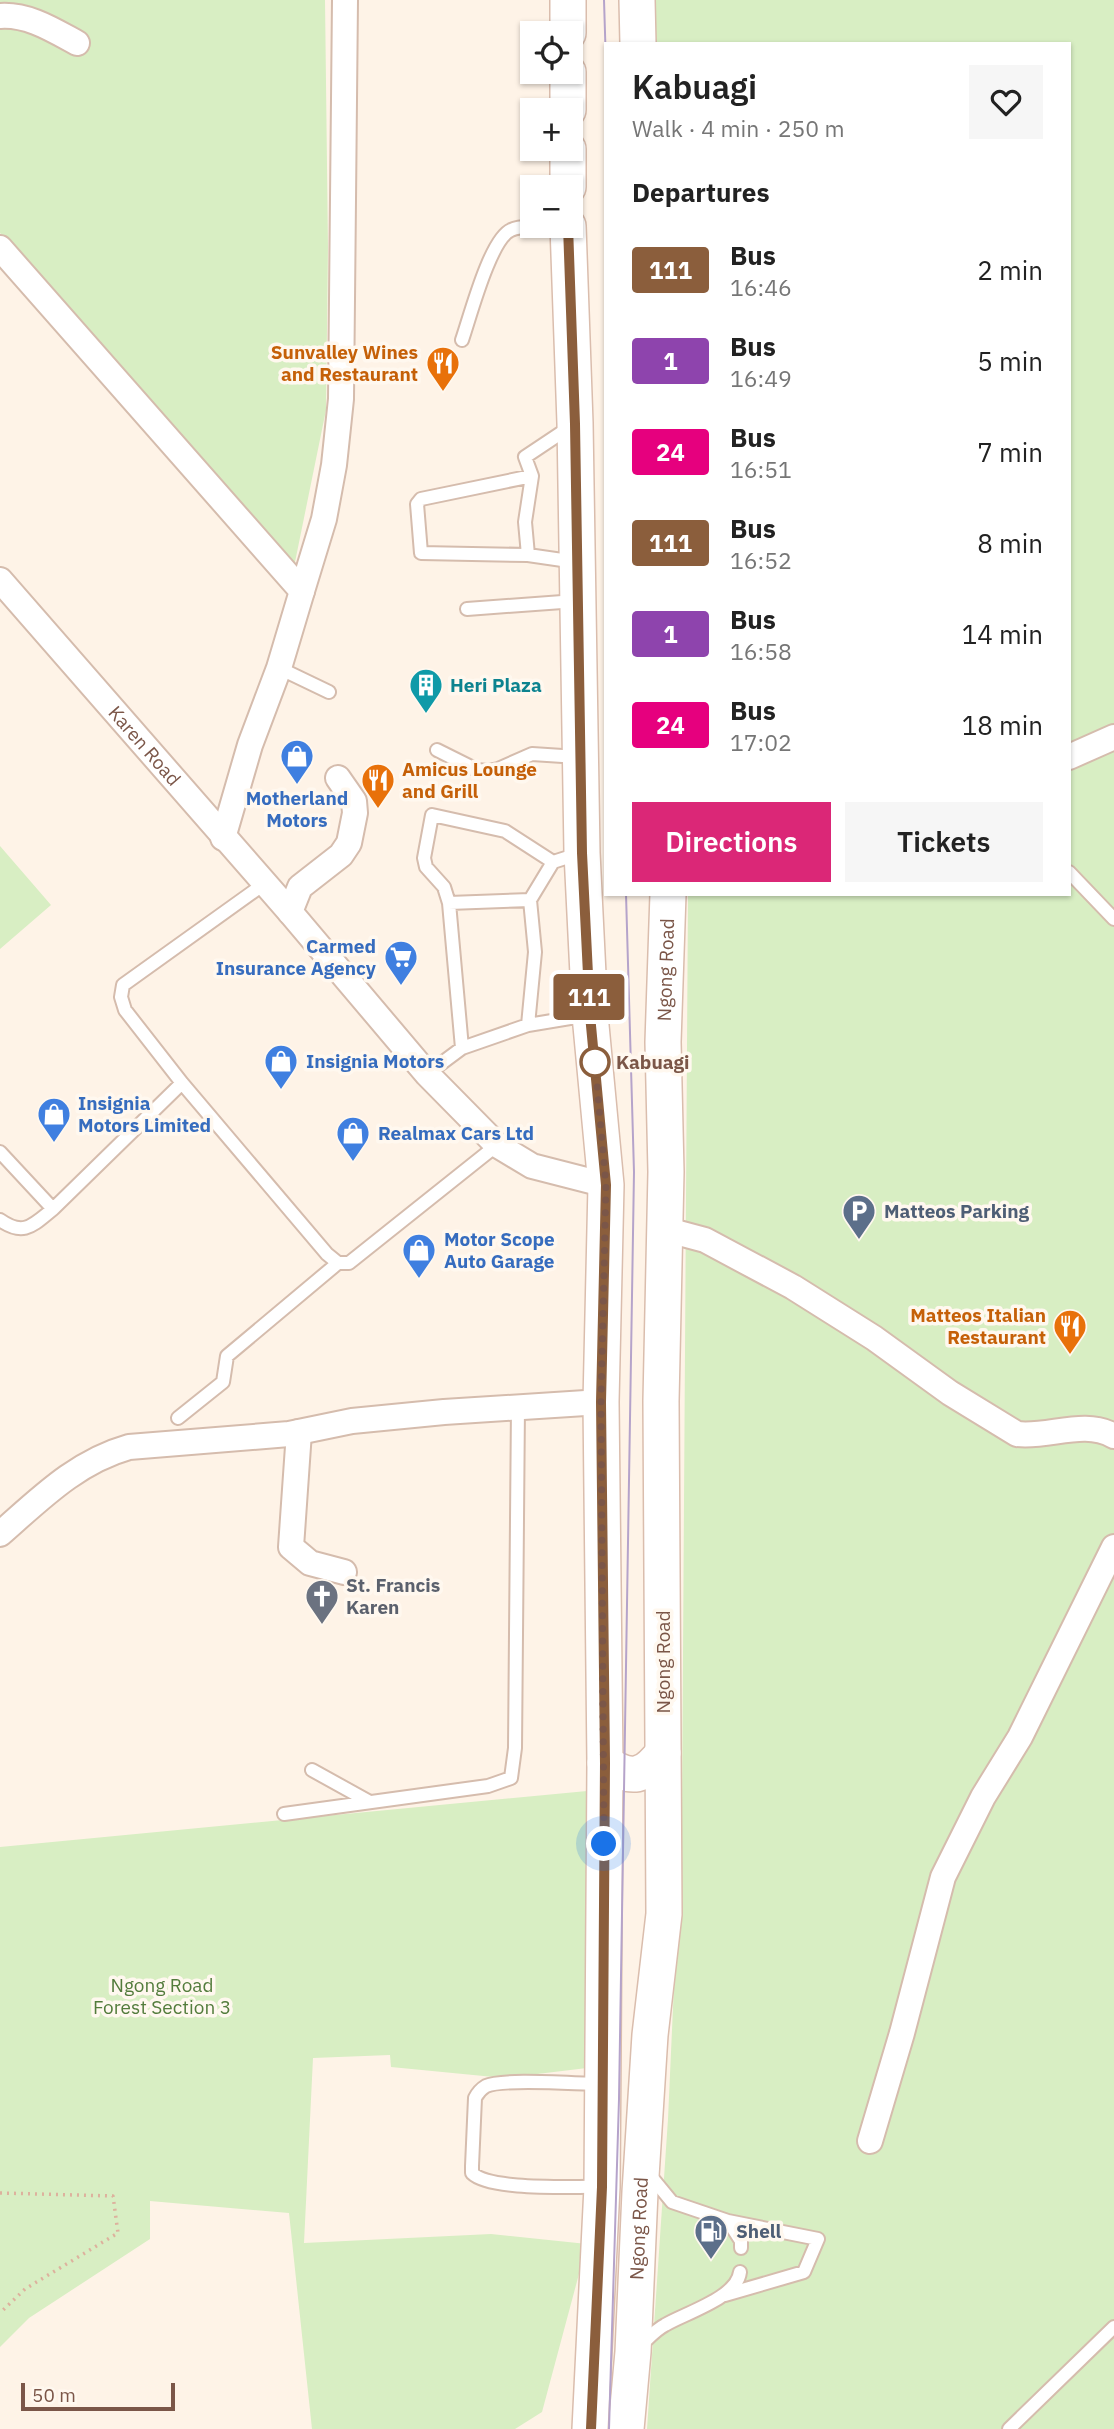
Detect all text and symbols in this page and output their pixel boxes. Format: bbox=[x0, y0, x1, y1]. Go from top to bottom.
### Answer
map controls bbox=[520, 21, 583, 238]
button: locate bbox=[520, 21, 583, 84]
text: Kabuagi bbox=[632, 65, 757, 108]
button: heart bbox=[969, 65, 1043, 139]
button: + bbox=[520, 98, 583, 161]
text: Walk · 4 min · 250 m bbox=[632, 113, 845, 143]
button: − bbox=[520, 175, 583, 238]
text: Departures bbox=[632, 175, 770, 209]
text: Bus bbox=[730, 238, 776, 272]
text: 2 min bbox=[977, 253, 1043, 287]
text: 111 bbox=[649, 254, 692, 286]
text: 16:46 bbox=[730, 272, 792, 302]
text: Bus bbox=[730, 329, 776, 363]
place label: Sunvalley Wines and Restaurant bbox=[271, 340, 418, 386]
restaurant icon: Sunvalley Wines and Restaurant bbox=[424, 344, 462, 393]
text: 5 min bbox=[977, 344, 1043, 378]
text: 1 bbox=[663, 345, 678, 377]
text: 16:49 bbox=[730, 363, 792, 393]
text: Bus bbox=[730, 420, 776, 454]
text: 7 min bbox=[977, 435, 1043, 469]
text: 24 bbox=[656, 436, 685, 468]
text: 16:51 bbox=[730, 454, 792, 484]
text: Bus bbox=[730, 511, 776, 545]
text: 8 min bbox=[977, 526, 1043, 560]
text: 111 bbox=[649, 527, 692, 559]
text: 16:52 bbox=[730, 545, 792, 575]
text: Bus bbox=[730, 602, 776, 636]
text: 14 min bbox=[962, 617, 1043, 651]
text: 1 bbox=[663, 618, 678, 650]
text: 16:58 bbox=[730, 636, 792, 666]
building icon: Heri Plaza bbox=[407, 666, 445, 715]
place label: Heri Plaza bbox=[450, 673, 542, 697]
text: Bus bbox=[730, 693, 776, 727]
street label: Karen Road bbox=[103, 701, 186, 791]
text: 18 min bbox=[962, 708, 1043, 742]
text: 24 bbox=[656, 709, 685, 741]
text: 17:02 bbox=[730, 727, 792, 757]
shop icon: Motherland Motors bbox=[278, 737, 316, 786]
place label: Amicus Lounge and Grill bbox=[402, 757, 537, 803]
restaurant icon: Amicus Lounge and Grill bbox=[359, 761, 397, 810]
place label: Motherland Motors bbox=[246, 786, 348, 832]
button: Directions bbox=[632, 802, 831, 882]
button: Tickets bbox=[845, 802, 1043, 882]
street label: Ngong Road bbox=[652, 918, 679, 1022]
place label: Carmed Insurance Agency bbox=[216, 934, 377, 980]
supermarket icon: Carmed Insurance Agency bbox=[382, 938, 420, 987]
line badge: 111 bbox=[549, 974, 629, 1020]
text: 111 bbox=[567, 981, 611, 1013]
shop icon: Insignia Motors bbox=[262, 1042, 300, 1091]
marker: Kabuagi bbox=[580, 1047, 610, 1077]
place label: Insignia Motors bbox=[306, 1049, 444, 1073]
place label: Kabuagi bbox=[616, 1050, 689, 1074]
place label: Insignia Motors Limited bbox=[78, 1091, 211, 1137]
shop icon: Insignia Motors Limited bbox=[35, 1095, 73, 1144]
shop icon: Realmax Cars Ltd bbox=[334, 1114, 372, 1163]
place label: Realmax Cars Ltd bbox=[378, 1121, 534, 1145]
parking icon: Matteos Parking bbox=[840, 1192, 878, 1241]
place label: Matteos Parking bbox=[884, 1199, 1029, 1223]
place label: Motor Scope Auto Garage bbox=[444, 1227, 555, 1273]
shop icon: Motor Scope Auto Garage bbox=[400, 1231, 438, 1280]
place label: Matteos Italian Restaurant bbox=[910, 1303, 1046, 1349]
restaurant icon: Matteos Italian Restaurant bbox=[1051, 1307, 1089, 1356]
place label: St. Francis Karen bbox=[346, 1573, 440, 1619]
church icon: St. Francis Karen bbox=[303, 1577, 341, 1626]
street label: Ngong Road bbox=[651, 1611, 675, 1713]
your location bbox=[586, 1826, 621, 1861]
park label: Ngong Road Forest Section 3 bbox=[93, 1973, 231, 2019]
street label: Ngong Road bbox=[624, 2176, 653, 2280]
fuel station icon: Shell bbox=[692, 2212, 730, 2261]
place label: Shell bbox=[736, 2219, 781, 2243]
scale bar bbox=[21, 2380, 175, 2412]
text: 50 m bbox=[32, 2383, 76, 2407]

